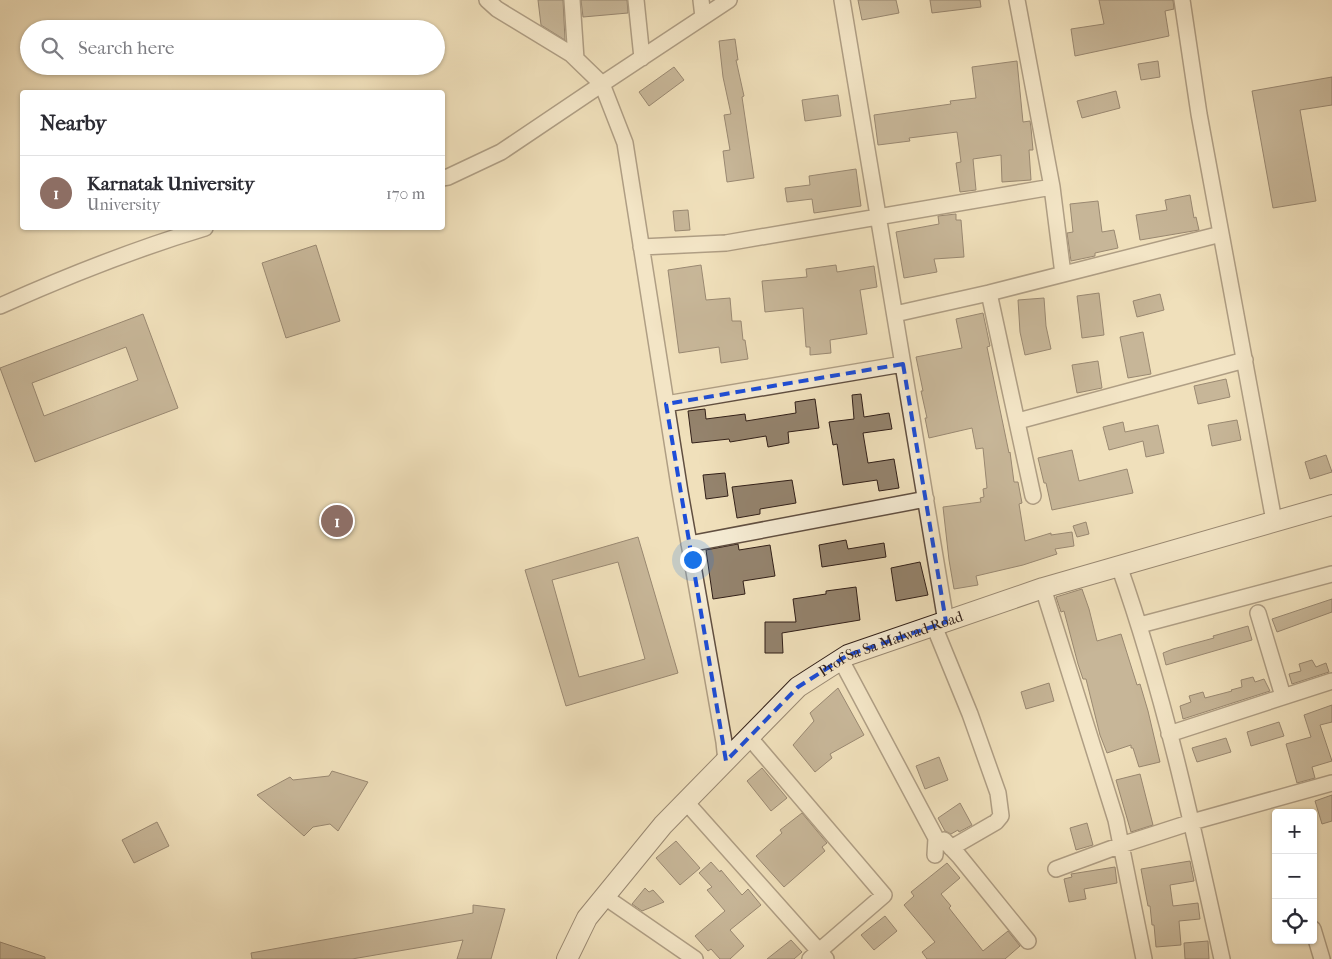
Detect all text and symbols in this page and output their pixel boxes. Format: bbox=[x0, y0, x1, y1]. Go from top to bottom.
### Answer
search box bbox=[20, 20, 445, 75]
icon: search bbox=[38, 34, 66, 62]
text: Search here bbox=[78, 37, 174, 59]
text: Nearby bbox=[40, 111, 106, 135]
text: Karnatak University bbox=[87, 173, 254, 195]
text: 1 bbox=[53, 184, 59, 203]
text: 170 m bbox=[386, 184, 425, 203]
text: University bbox=[87, 195, 160, 214]
pin: 1 bbox=[321, 502, 353, 540]
your location bbox=[680, 547, 706, 573]
street label: Prof Sa Sa Malwad Road bbox=[815, 607, 966, 681]
map controls bbox=[1272, 809, 1317, 944]
button: + bbox=[1272, 809, 1317, 854]
button: − bbox=[1272, 854, 1317, 899]
button: locate bbox=[1272, 899, 1317, 944]

